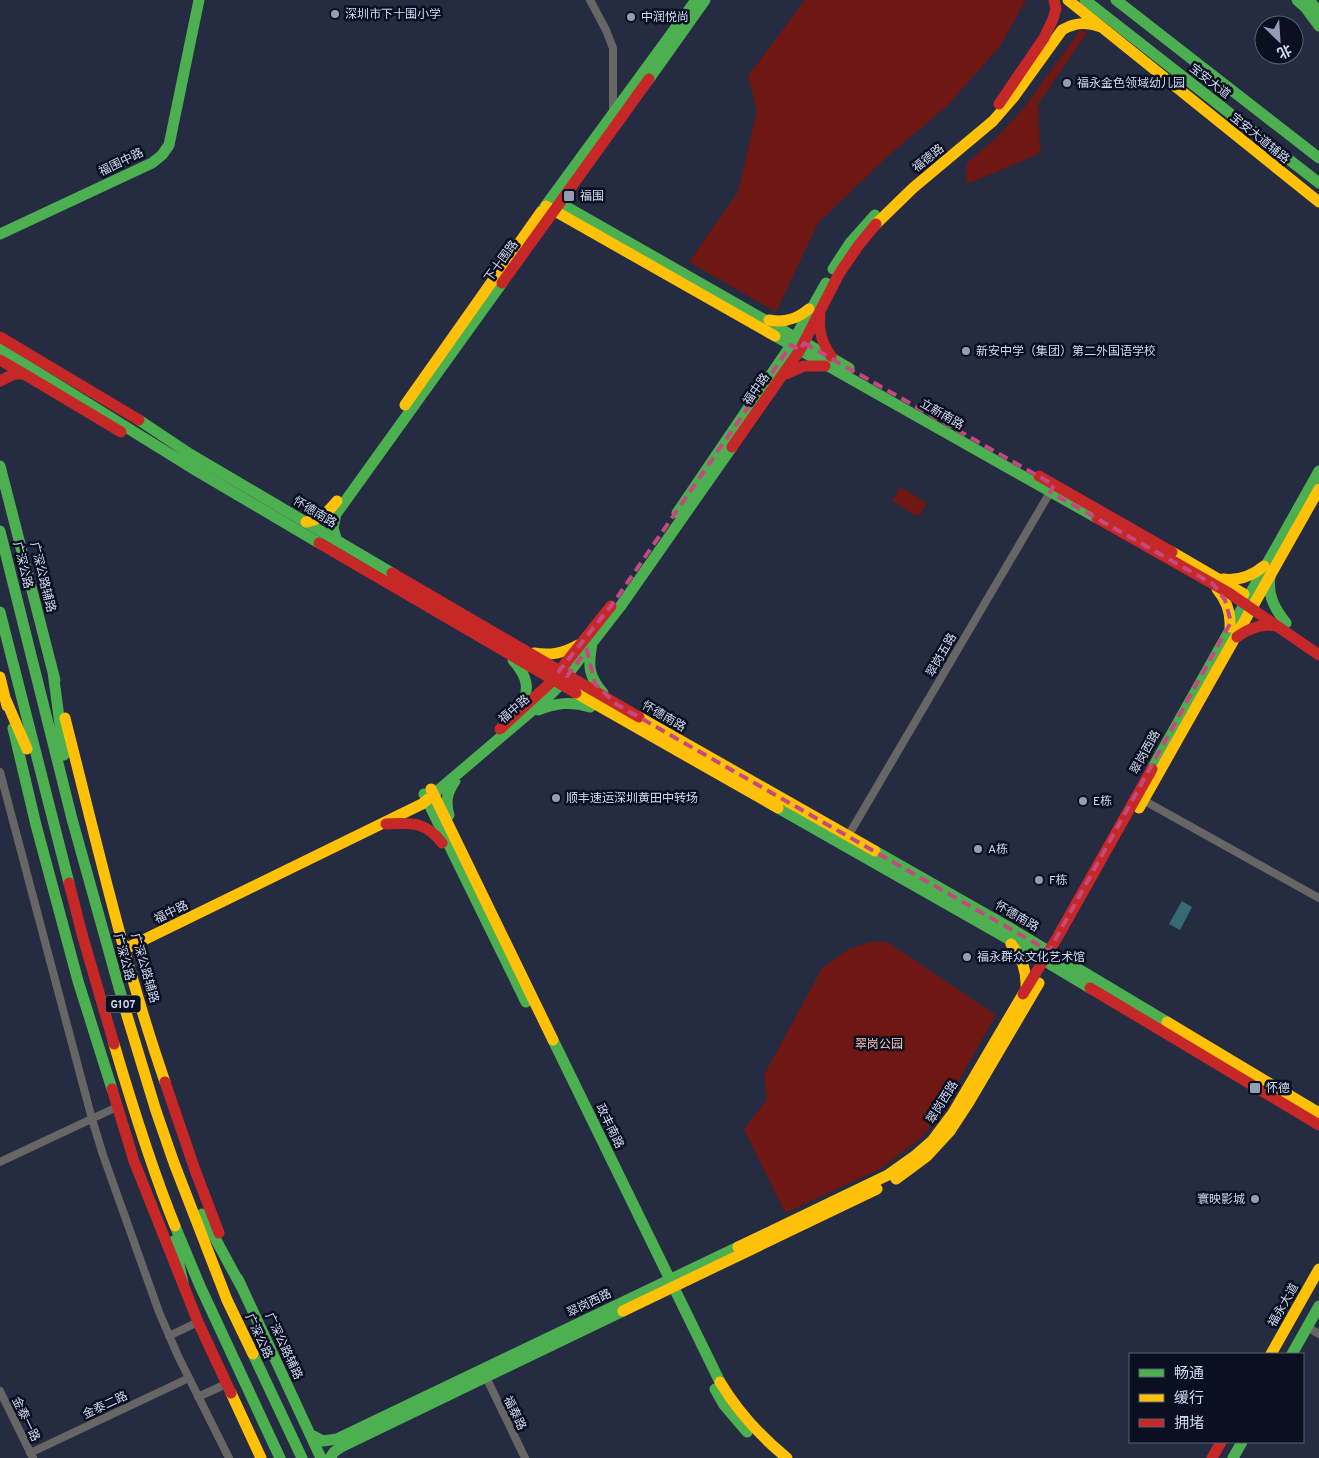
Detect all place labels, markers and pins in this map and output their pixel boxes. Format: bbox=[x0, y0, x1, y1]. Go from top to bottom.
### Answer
place label: 深圳市下十围小学 bbox=[345, 7, 441, 23]
marker: 深圳市下十围小学 bbox=[329, 8, 341, 20]
place label: 中润悦尚 bbox=[641, 10, 689, 26]
marker: 中润悦尚 bbox=[625, 11, 637, 23]
place label: 福永金色领域幼儿园 bbox=[1077, 76, 1185, 92]
marker: 福永金色领域幼儿园 bbox=[1061, 77, 1073, 89]
marker: 福围 bbox=[562, 189, 576, 203]
place label: 福围 bbox=[580, 189, 604, 205]
place label: 新安中学（集团）第二外国语学校 bbox=[976, 344, 1156, 360]
marker: 新安中学（集团）第二外国语学校 bbox=[960, 345, 972, 357]
place label: 顺丰速运深圳黄田中转场 bbox=[566, 791, 698, 807]
marker: 顺丰速运深圳黄田中转场 bbox=[550, 792, 562, 804]
place label: E栋 bbox=[1093, 794, 1112, 810]
marker: E栋 bbox=[1077, 795, 1089, 807]
place label: A栋 bbox=[988, 842, 1008, 858]
marker: A栋 bbox=[972, 843, 984, 855]
place label: F栋 bbox=[1049, 873, 1068, 889]
marker: F栋 bbox=[1033, 874, 1045, 886]
place label: 福永群众文化艺术馆 bbox=[977, 950, 1085, 966]
marker: 福永群众文化艺术馆 bbox=[961, 951, 973, 963]
marker: 怀德 bbox=[1248, 1081, 1262, 1095]
place label: 怀德 bbox=[1266, 1081, 1290, 1097]
place label: 寰映影城 bbox=[1197, 1192, 1245, 1208]
marker: 寰映影城 bbox=[1249, 1193, 1261, 1205]

